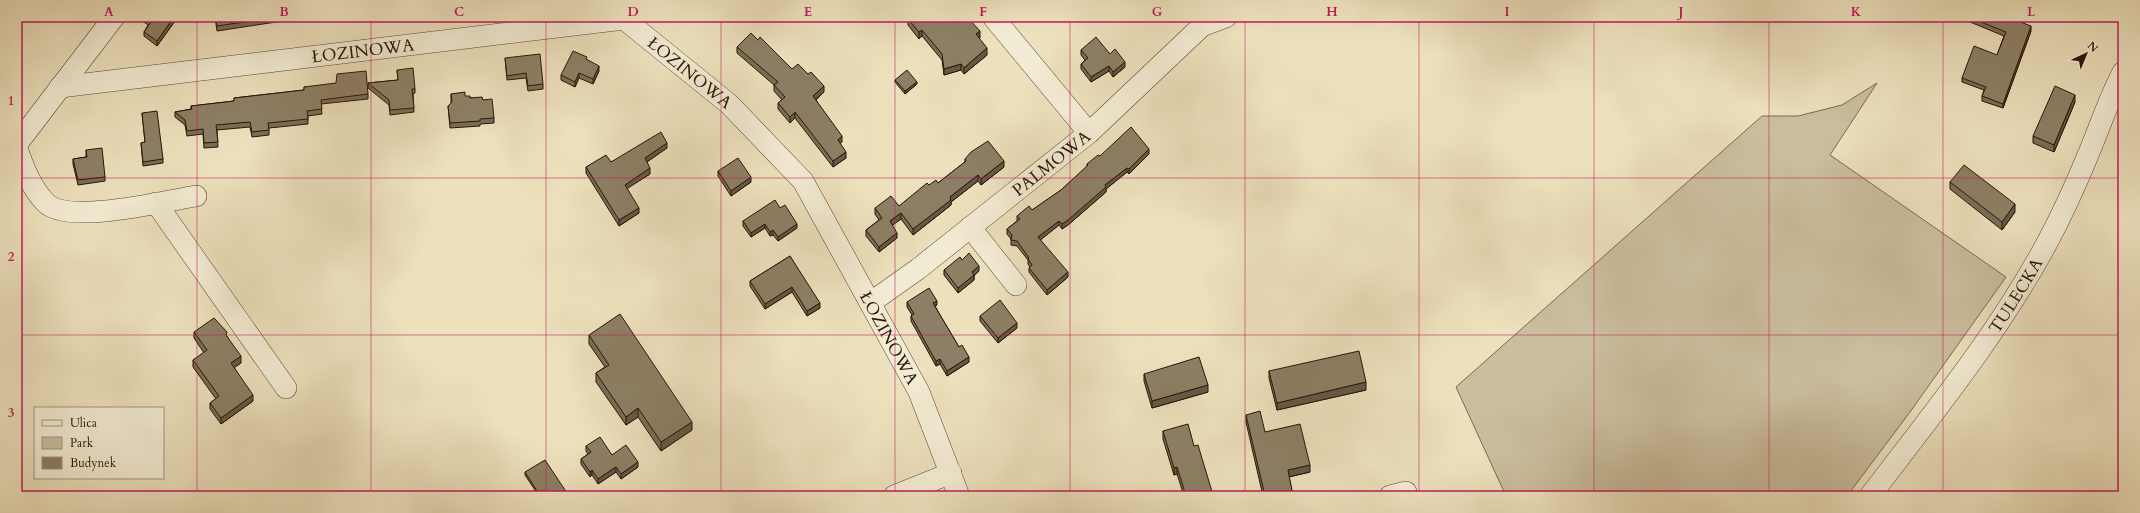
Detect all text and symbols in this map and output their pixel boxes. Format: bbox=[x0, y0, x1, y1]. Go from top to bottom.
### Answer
text: A bbox=[104, 3, 114, 21]
text: B bbox=[279, 3, 289, 21]
text: C bbox=[454, 3, 464, 21]
text: D bbox=[627, 3, 639, 21]
text: E bbox=[804, 3, 812, 21]
text: F bbox=[979, 3, 987, 21]
text: G bbox=[1152, 3, 1163, 21]
text: H bbox=[1326, 3, 1338, 21]
text: I bbox=[1504, 3, 1510, 21]
text: J bbox=[1677, 3, 1684, 21]
text: K bbox=[1851, 3, 1862, 21]
text: L bbox=[2027, 3, 2036, 21]
street label: ŁOZINOWA bbox=[642, 31, 738, 115]
street label: ŁOZINOWA bbox=[310, 33, 416, 69]
north arrow bbox=[2066, 34, 2106, 74]
text: N bbox=[2084, 38, 2102, 56]
text: 1 bbox=[8, 92, 14, 110]
street label: PALMOWA bbox=[1008, 125, 1096, 202]
text: 2 bbox=[8, 248, 15, 266]
street label: TULECKA bbox=[1984, 253, 2049, 338]
street label: ŁOZINOWA bbox=[854, 287, 924, 390]
text: 3 bbox=[8, 404, 15, 422]
legend bbox=[34, 407, 164, 479]
text: Ulica bbox=[70, 415, 98, 431]
text: Park bbox=[70, 435, 94, 451]
text: Budynek bbox=[70, 455, 117, 471]

